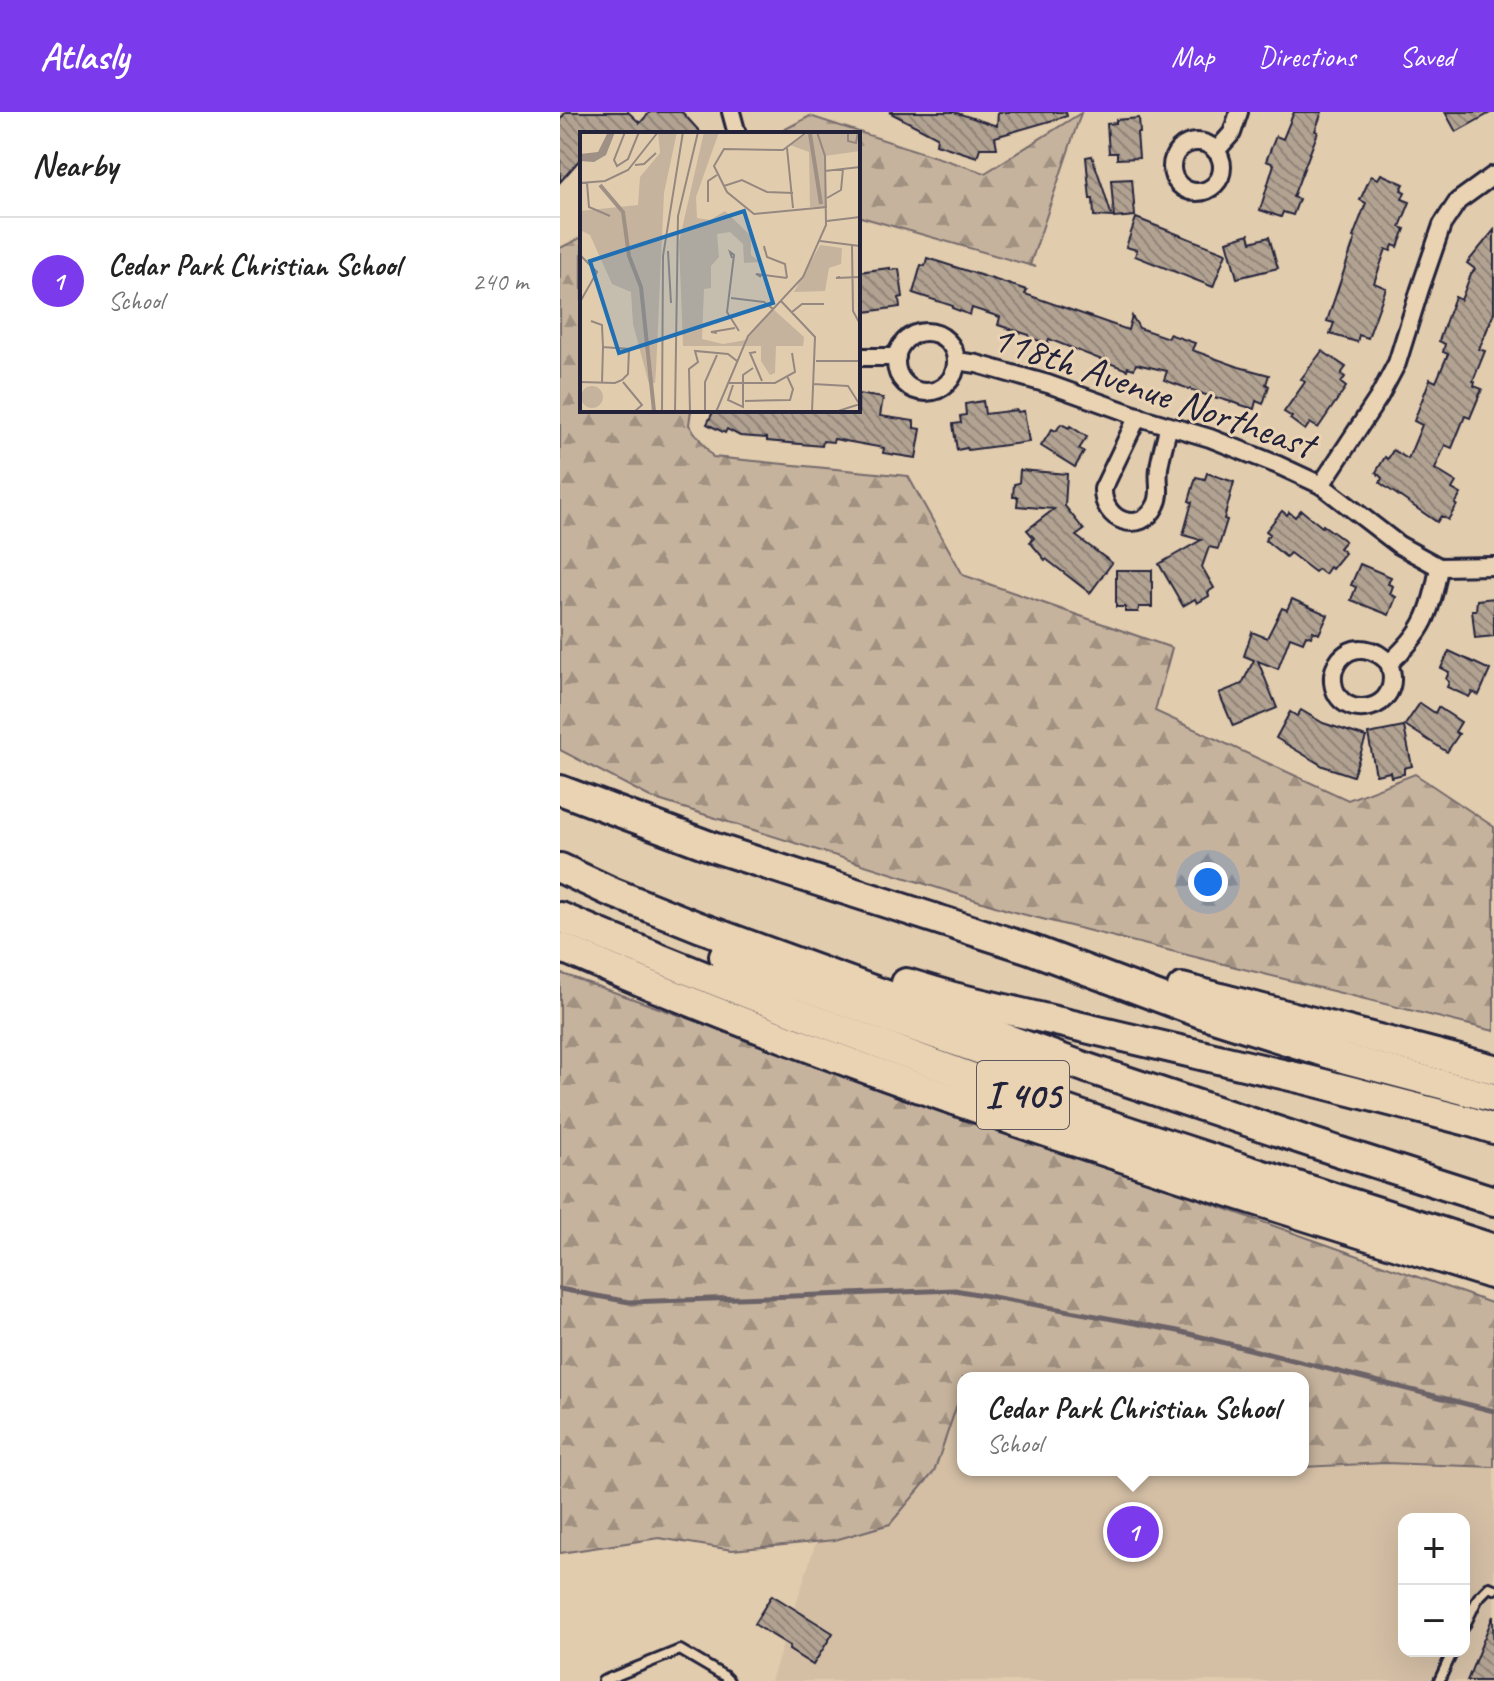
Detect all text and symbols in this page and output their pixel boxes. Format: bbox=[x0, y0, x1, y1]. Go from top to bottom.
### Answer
text: Atlasly bbox=[40, 33, 129, 80]
text: Map bbox=[1171, 39, 1214, 74]
text: Directions bbox=[1258, 39, 1356, 74]
text: Saved bbox=[1400, 39, 1454, 74]
inset map bbox=[580, 132, 860, 412]
text: Nearby bbox=[32, 143, 118, 186]
text: Cedar Park Christian School bbox=[108, 246, 401, 284]
text: 1 bbox=[52, 265, 64, 298]
text: 240 m bbox=[472, 265, 528, 298]
text: School bbox=[108, 284, 164, 317]
street label: 118th Avenue Northeast bbox=[985, 312, 1326, 471]
your location bbox=[1188, 862, 1228, 902]
road number: I 405 bbox=[977, 1061, 1069, 1129]
popup bbox=[957, 1372, 1309, 1476]
text: Cedar Park Christian School bbox=[987, 1389, 1279, 1427]
text: School bbox=[987, 1427, 1043, 1460]
pin: 1 bbox=[1107, 1502, 1159, 1562]
map controls bbox=[1398, 1513, 1470, 1657]
button: + bbox=[1398, 1513, 1470, 1585]
button: − bbox=[1398, 1585, 1470, 1657]

